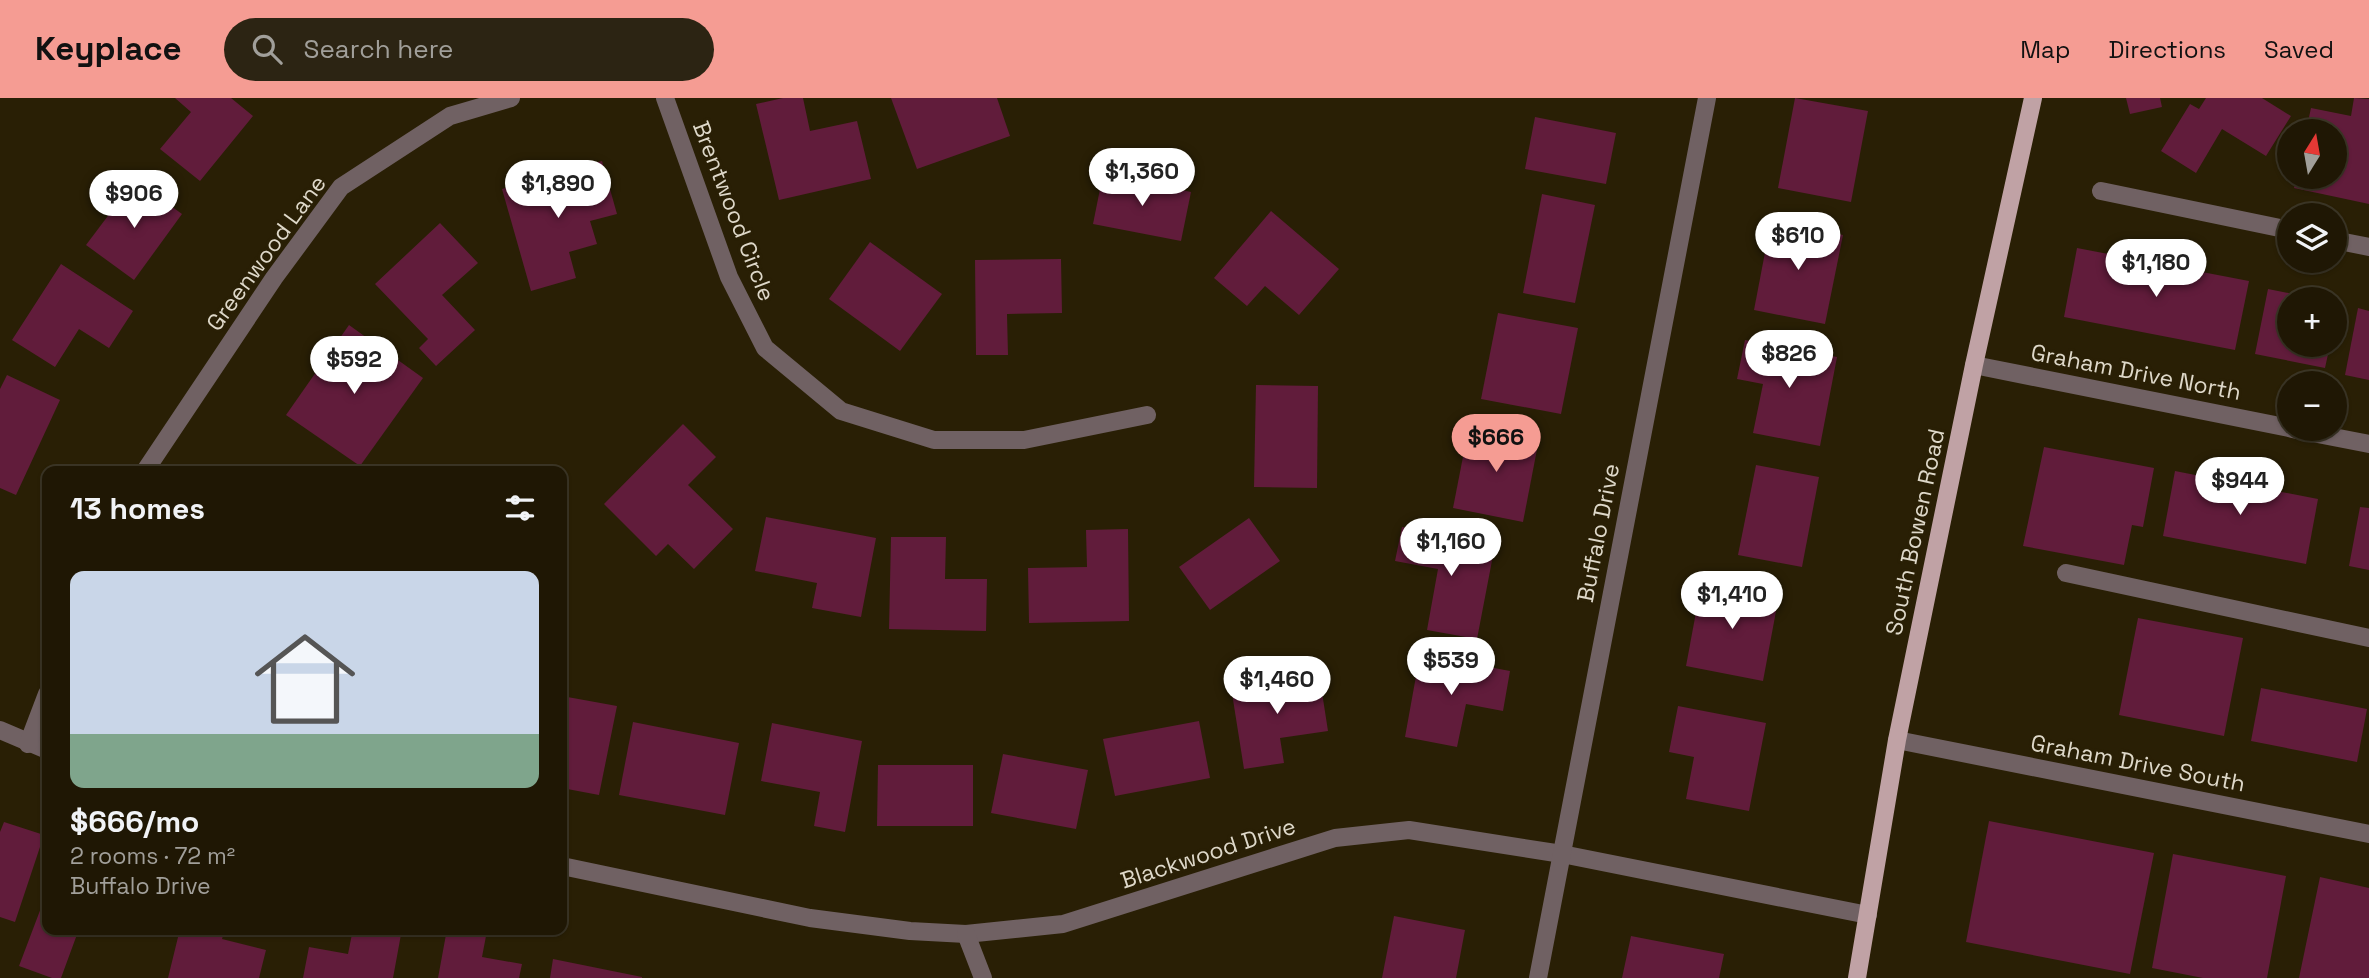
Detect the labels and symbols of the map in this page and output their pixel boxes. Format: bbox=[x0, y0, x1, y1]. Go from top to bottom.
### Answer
street label: Brentwood Circle bbox=[686, 117, 782, 305]
north arrow bbox=[2277, 119, 2347, 189]
pin: $1,360 bbox=[1085, 148, 1199, 208]
pin: $1,890 bbox=[501, 160, 615, 220]
street label: Greenwood Lane bbox=[199, 169, 333, 337]
pin: $906 bbox=[93, 170, 175, 230]
pin: $610 bbox=[1757, 212, 1839, 272]
pin: $1,180 bbox=[2099, 240, 2213, 299]
pin: $826 bbox=[1748, 330, 1830, 390]
pin: $592 bbox=[313, 336, 395, 396]
street label: Graham Drive North bbox=[2028, 337, 2244, 407]
pin: $666 bbox=[1455, 414, 1537, 474]
street label: South Bowen Road bbox=[1878, 426, 1952, 638]
pin: $944 bbox=[2199, 458, 2281, 517]
street label: Buffalo Drive bbox=[1570, 461, 1626, 605]
pin: $1,160 bbox=[1394, 518, 1508, 578]
pin: $1,410 bbox=[1675, 572, 1789, 631]
pin: $539 bbox=[1410, 638, 1492, 697]
pin: $1,460 bbox=[1220, 656, 1334, 716]
street label: Graham Drive South bbox=[2028, 727, 2248, 799]
street label: Blackwood Drive bbox=[1117, 811, 1299, 895]

